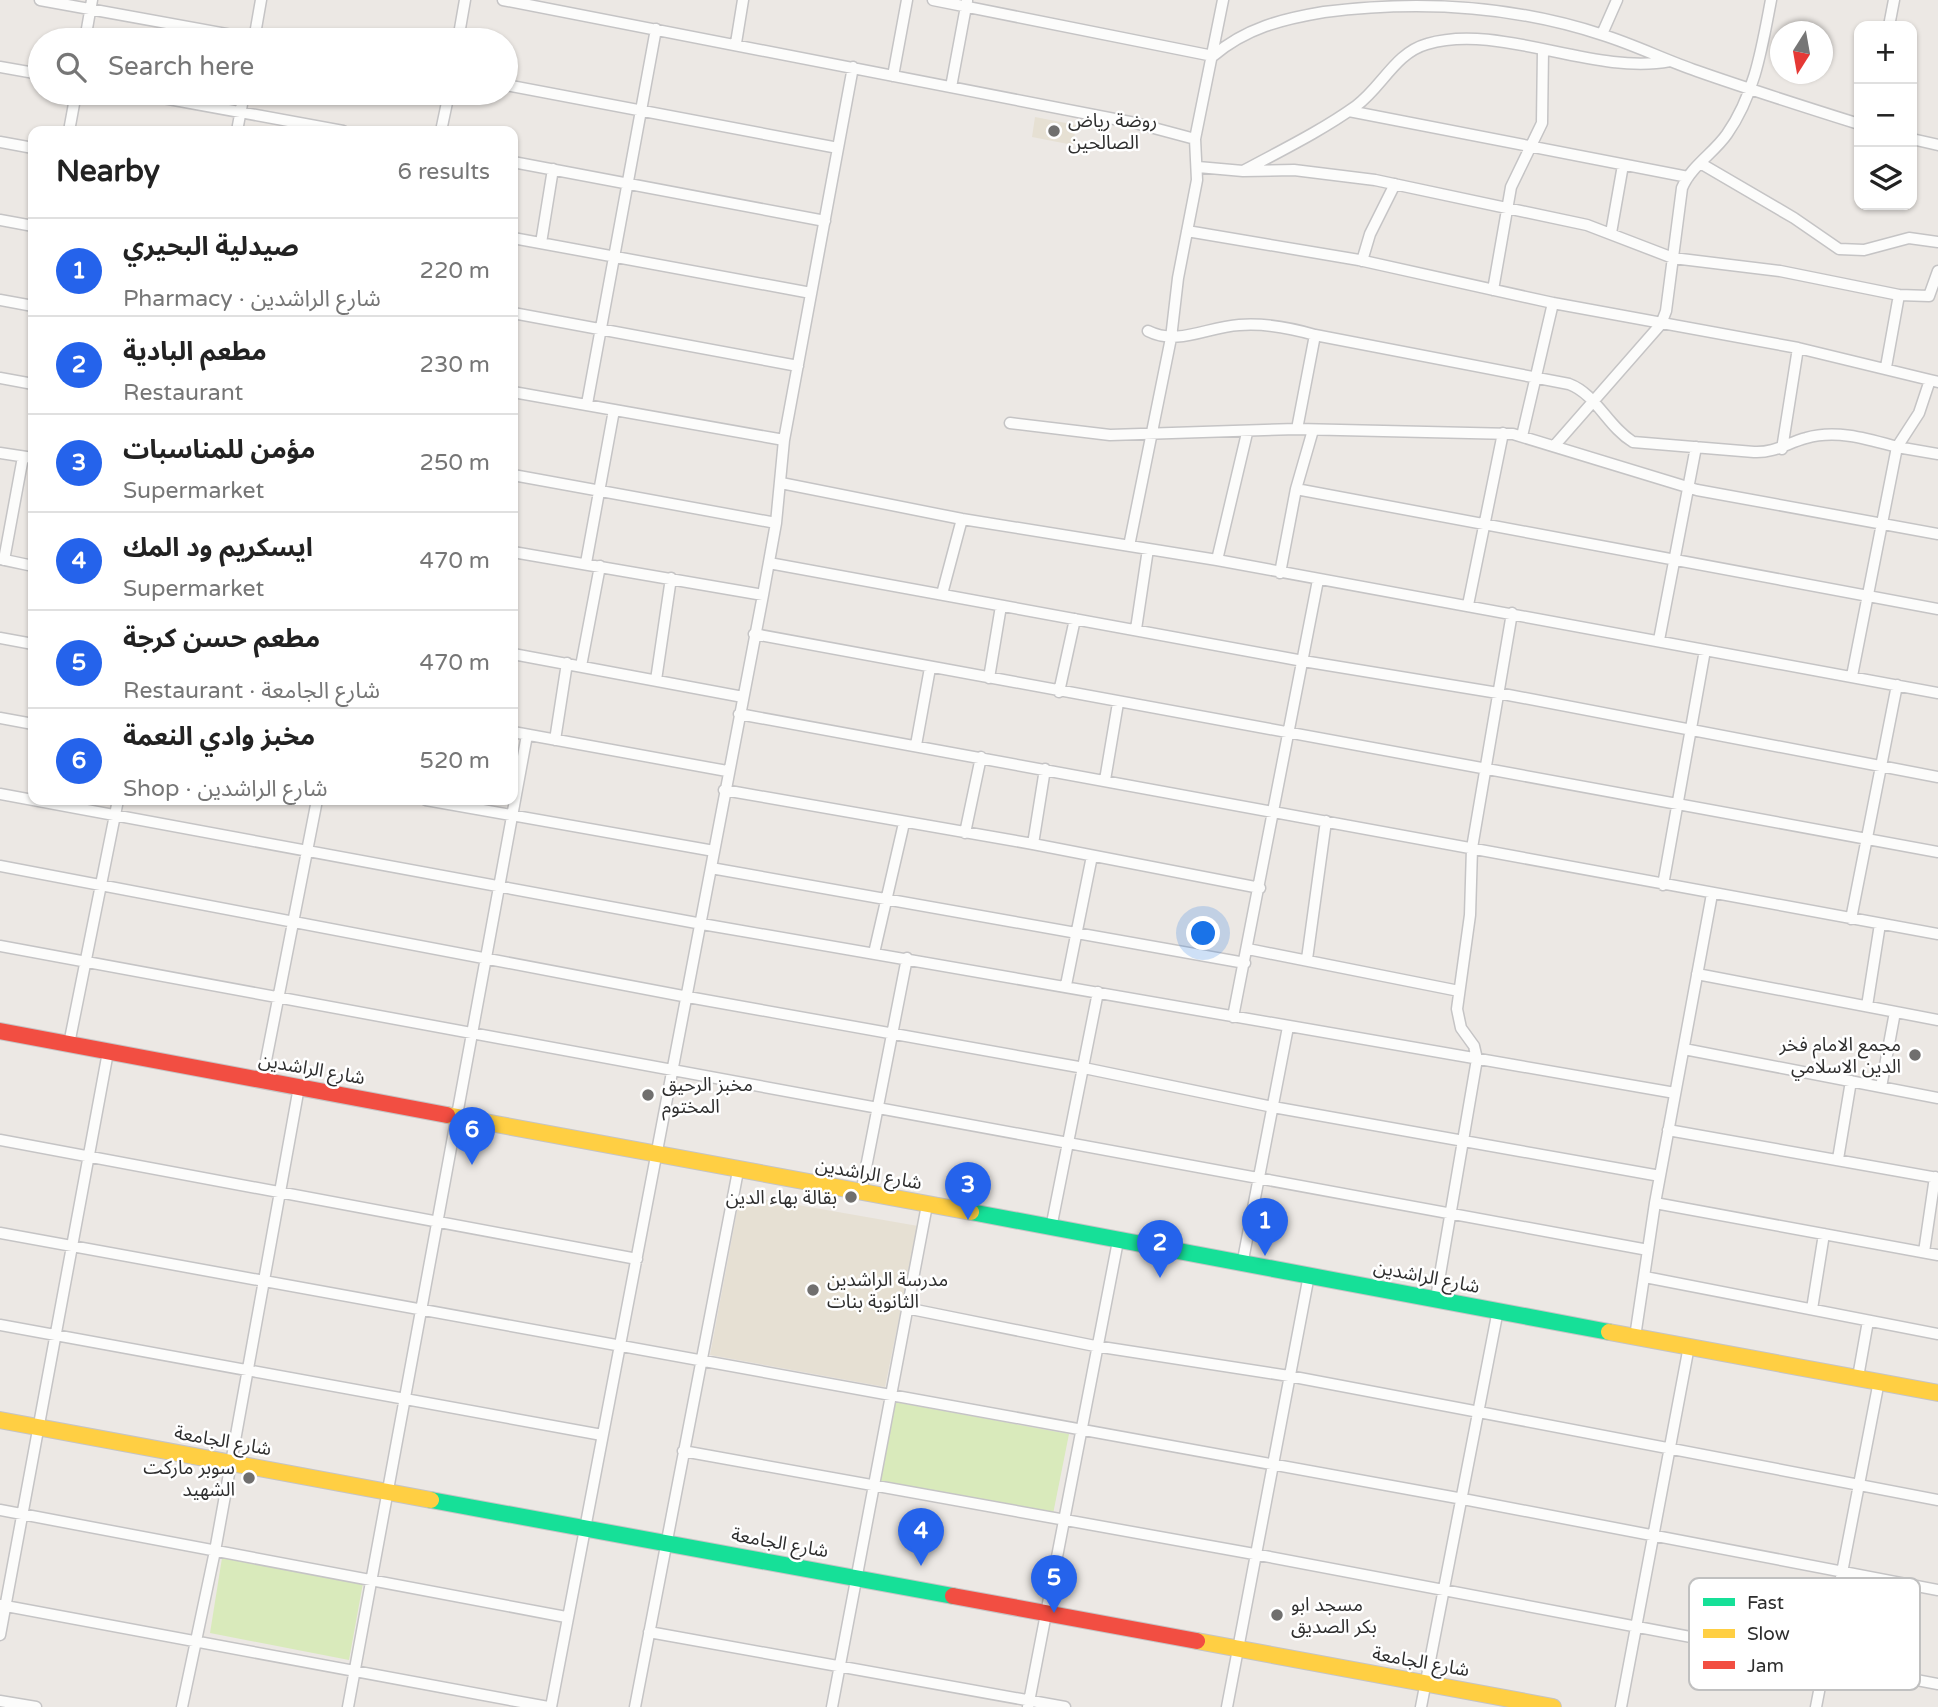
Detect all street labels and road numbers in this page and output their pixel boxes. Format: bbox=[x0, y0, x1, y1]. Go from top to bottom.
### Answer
street label: شارع الراشدين bbox=[257, 1049, 367, 1091]
street label: شارع الراشدين bbox=[814, 1154, 924, 1196]
street label: شارع الراشدين bbox=[1372, 1256, 1482, 1300]
street label: شارع الجامعة bbox=[172, 1422, 273, 1462]
street label: شارع الجامعة bbox=[729, 1524, 830, 1564]
street label: شارع الجامعة bbox=[1370, 1643, 1471, 1683]

